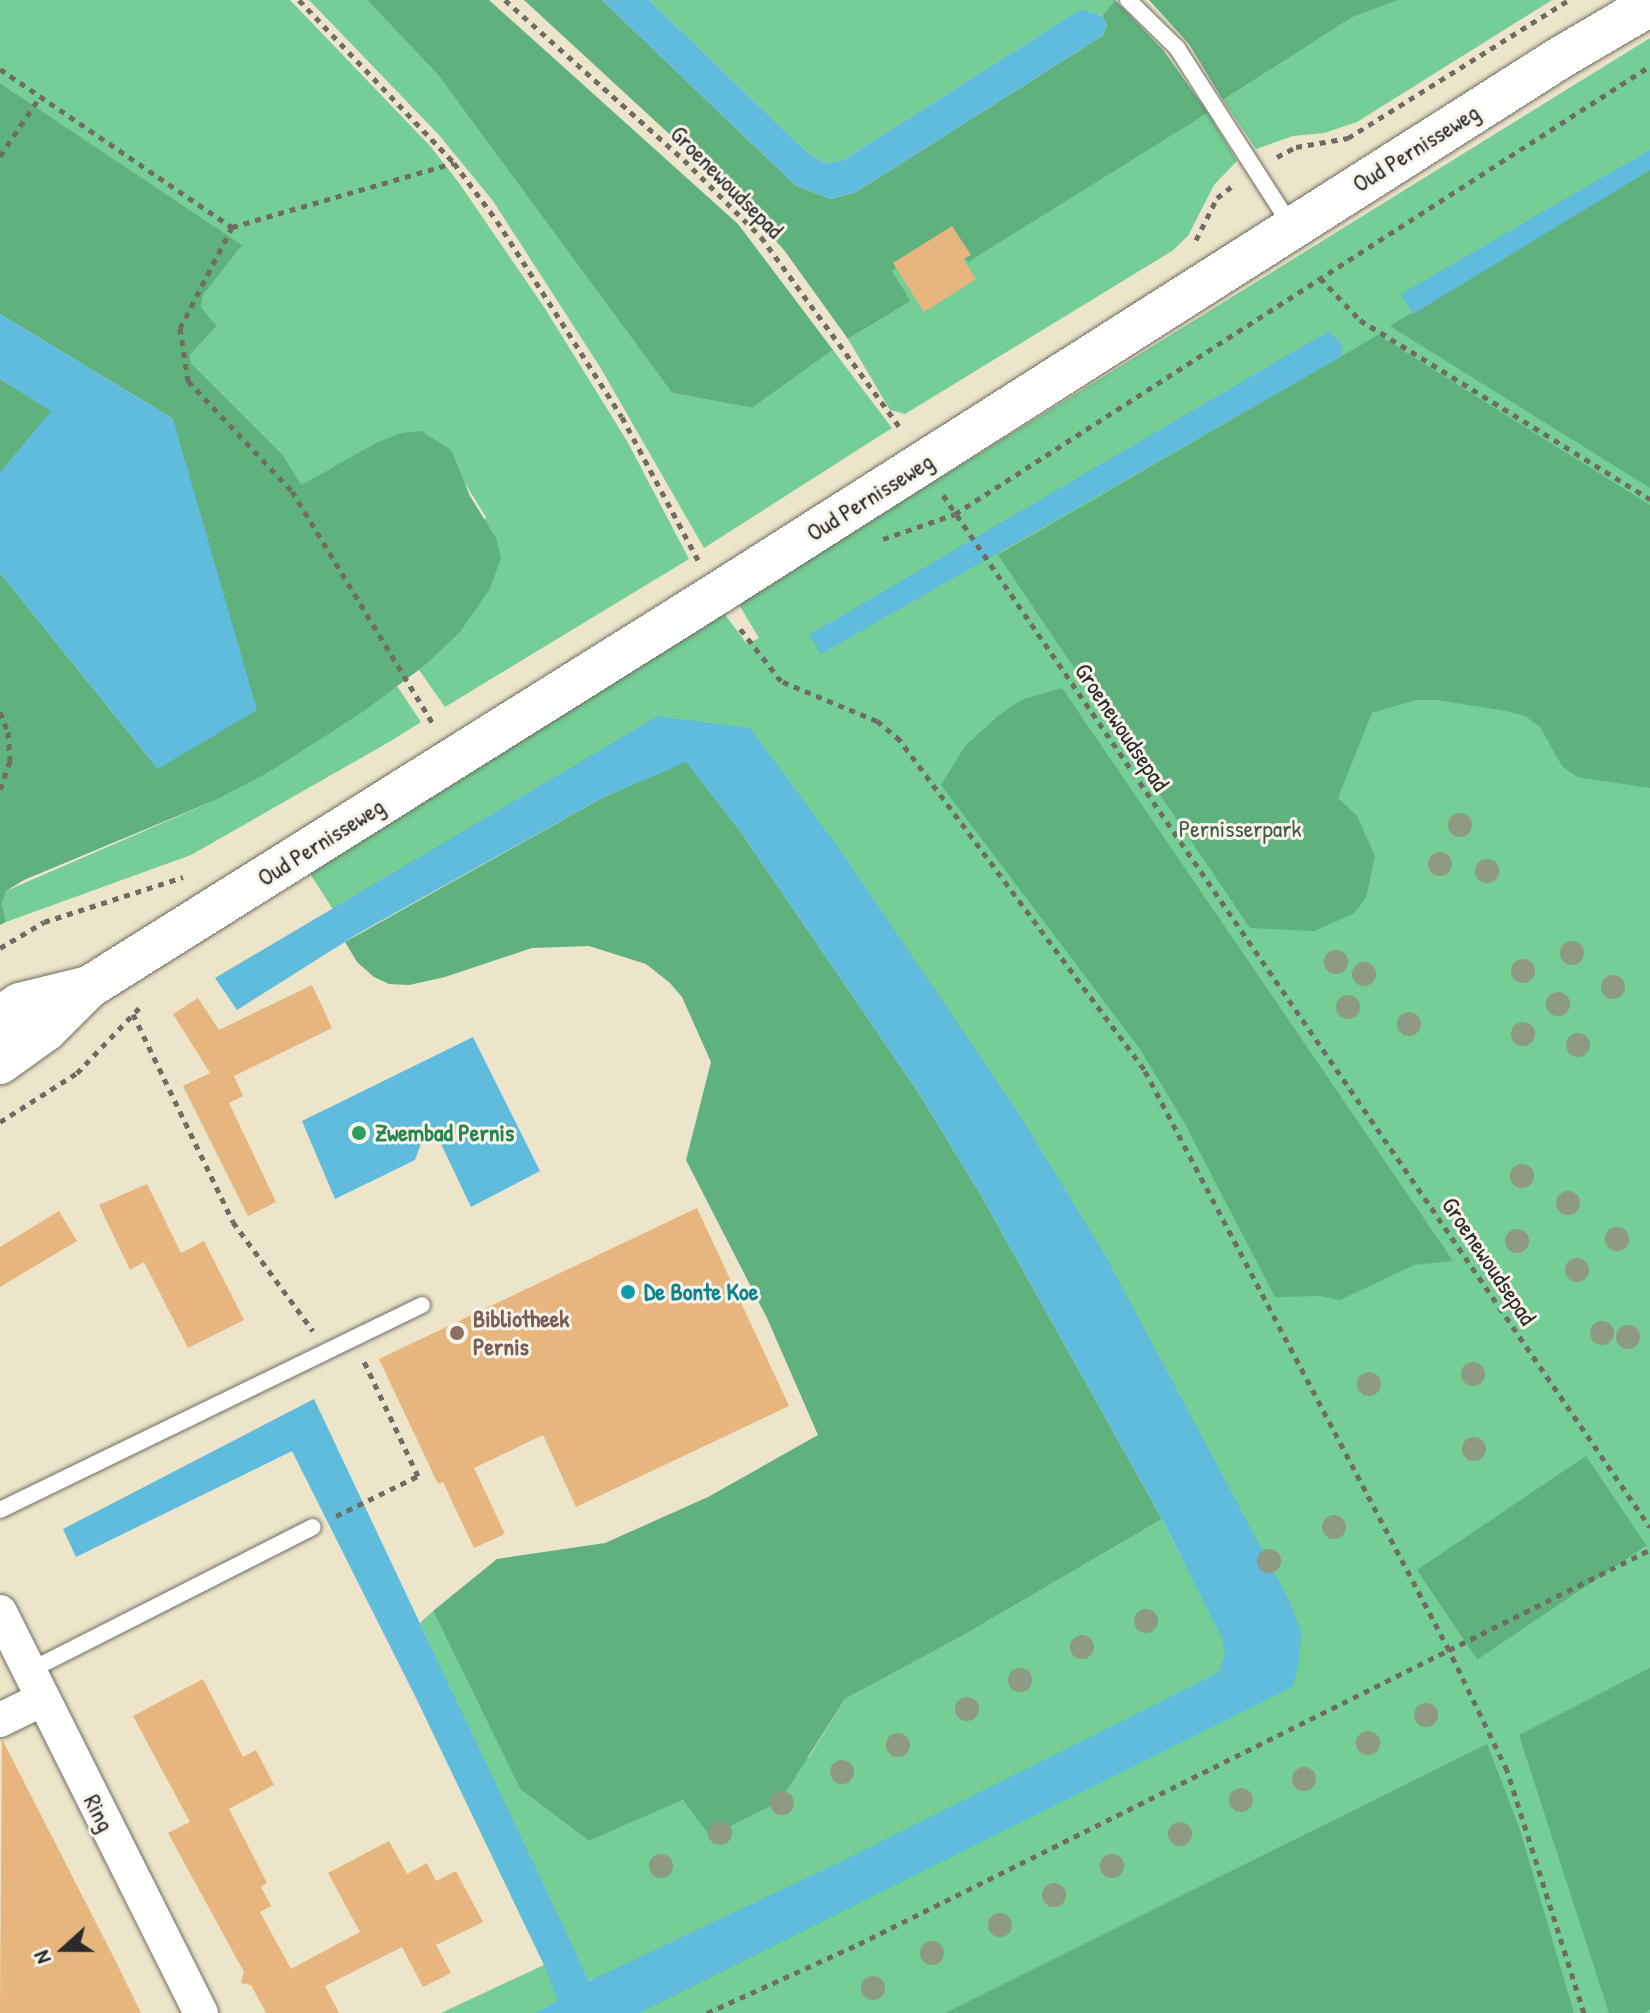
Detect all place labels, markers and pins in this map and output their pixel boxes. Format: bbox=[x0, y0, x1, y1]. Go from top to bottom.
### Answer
place label: Zwembad Pernis bbox=[375, 1119, 514, 1147]
marker: Zwembad Pernis bbox=[350, 1124, 368, 1142]
place label: De Bonte Koe bbox=[644, 1278, 758, 1306]
marker: De Bonte Koe bbox=[619, 1283, 637, 1301]
place label: Bibliotheek Pernis bbox=[473, 1305, 569, 1361]
marker: Bibliotheek Pernis bbox=[448, 1324, 466, 1342]

